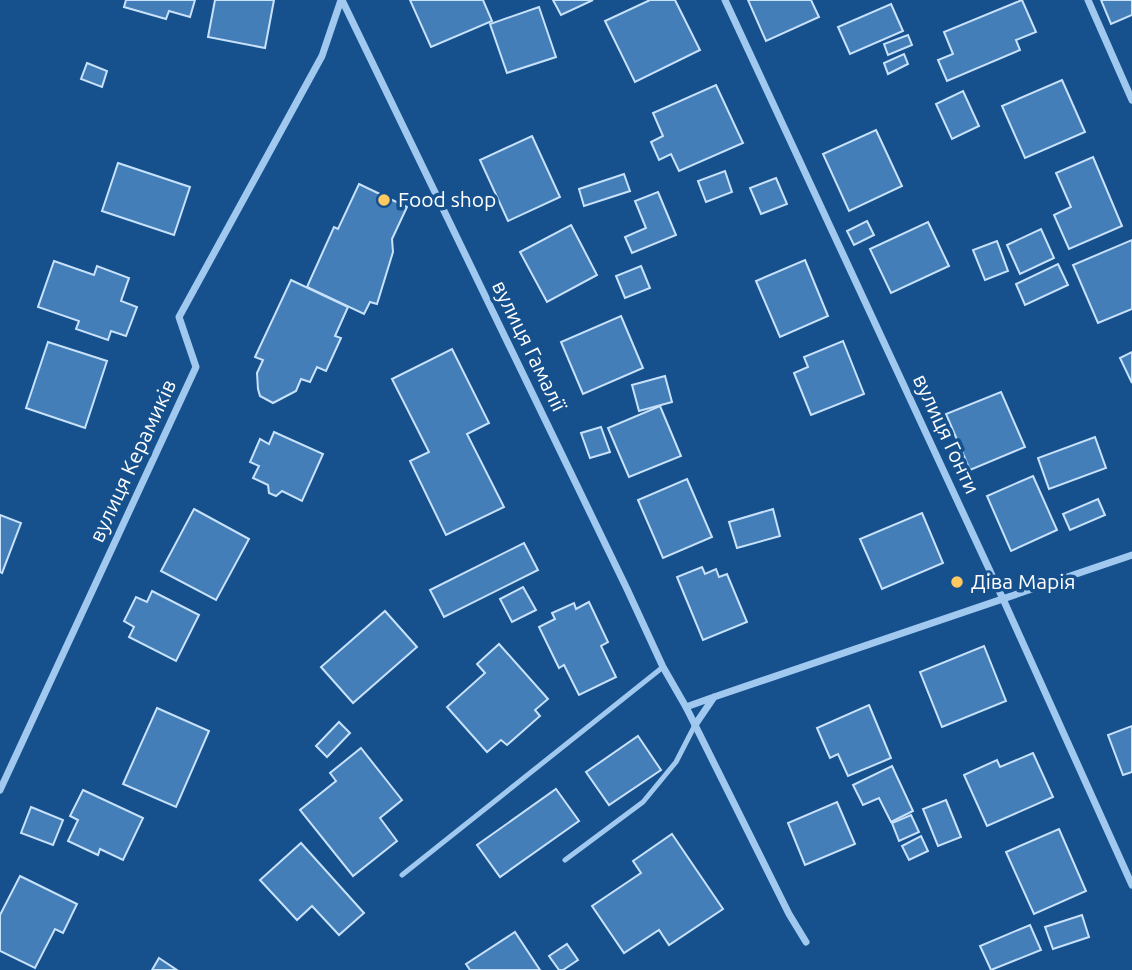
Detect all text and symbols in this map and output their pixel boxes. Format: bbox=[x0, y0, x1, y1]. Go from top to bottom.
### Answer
place label: Food shop bbox=[398, 187, 496, 211]
marker: Food shop bbox=[376, 192, 392, 208]
street label: вулиця Гамалії bbox=[488, 276, 572, 416]
street label: вулиця Гонти bbox=[909, 370, 985, 497]
street label: вулиця Керамиків bbox=[84, 375, 180, 546]
place label: Діва Марія bbox=[971, 569, 1076, 593]
marker: Діва Марія bbox=[949, 574, 965, 590]

